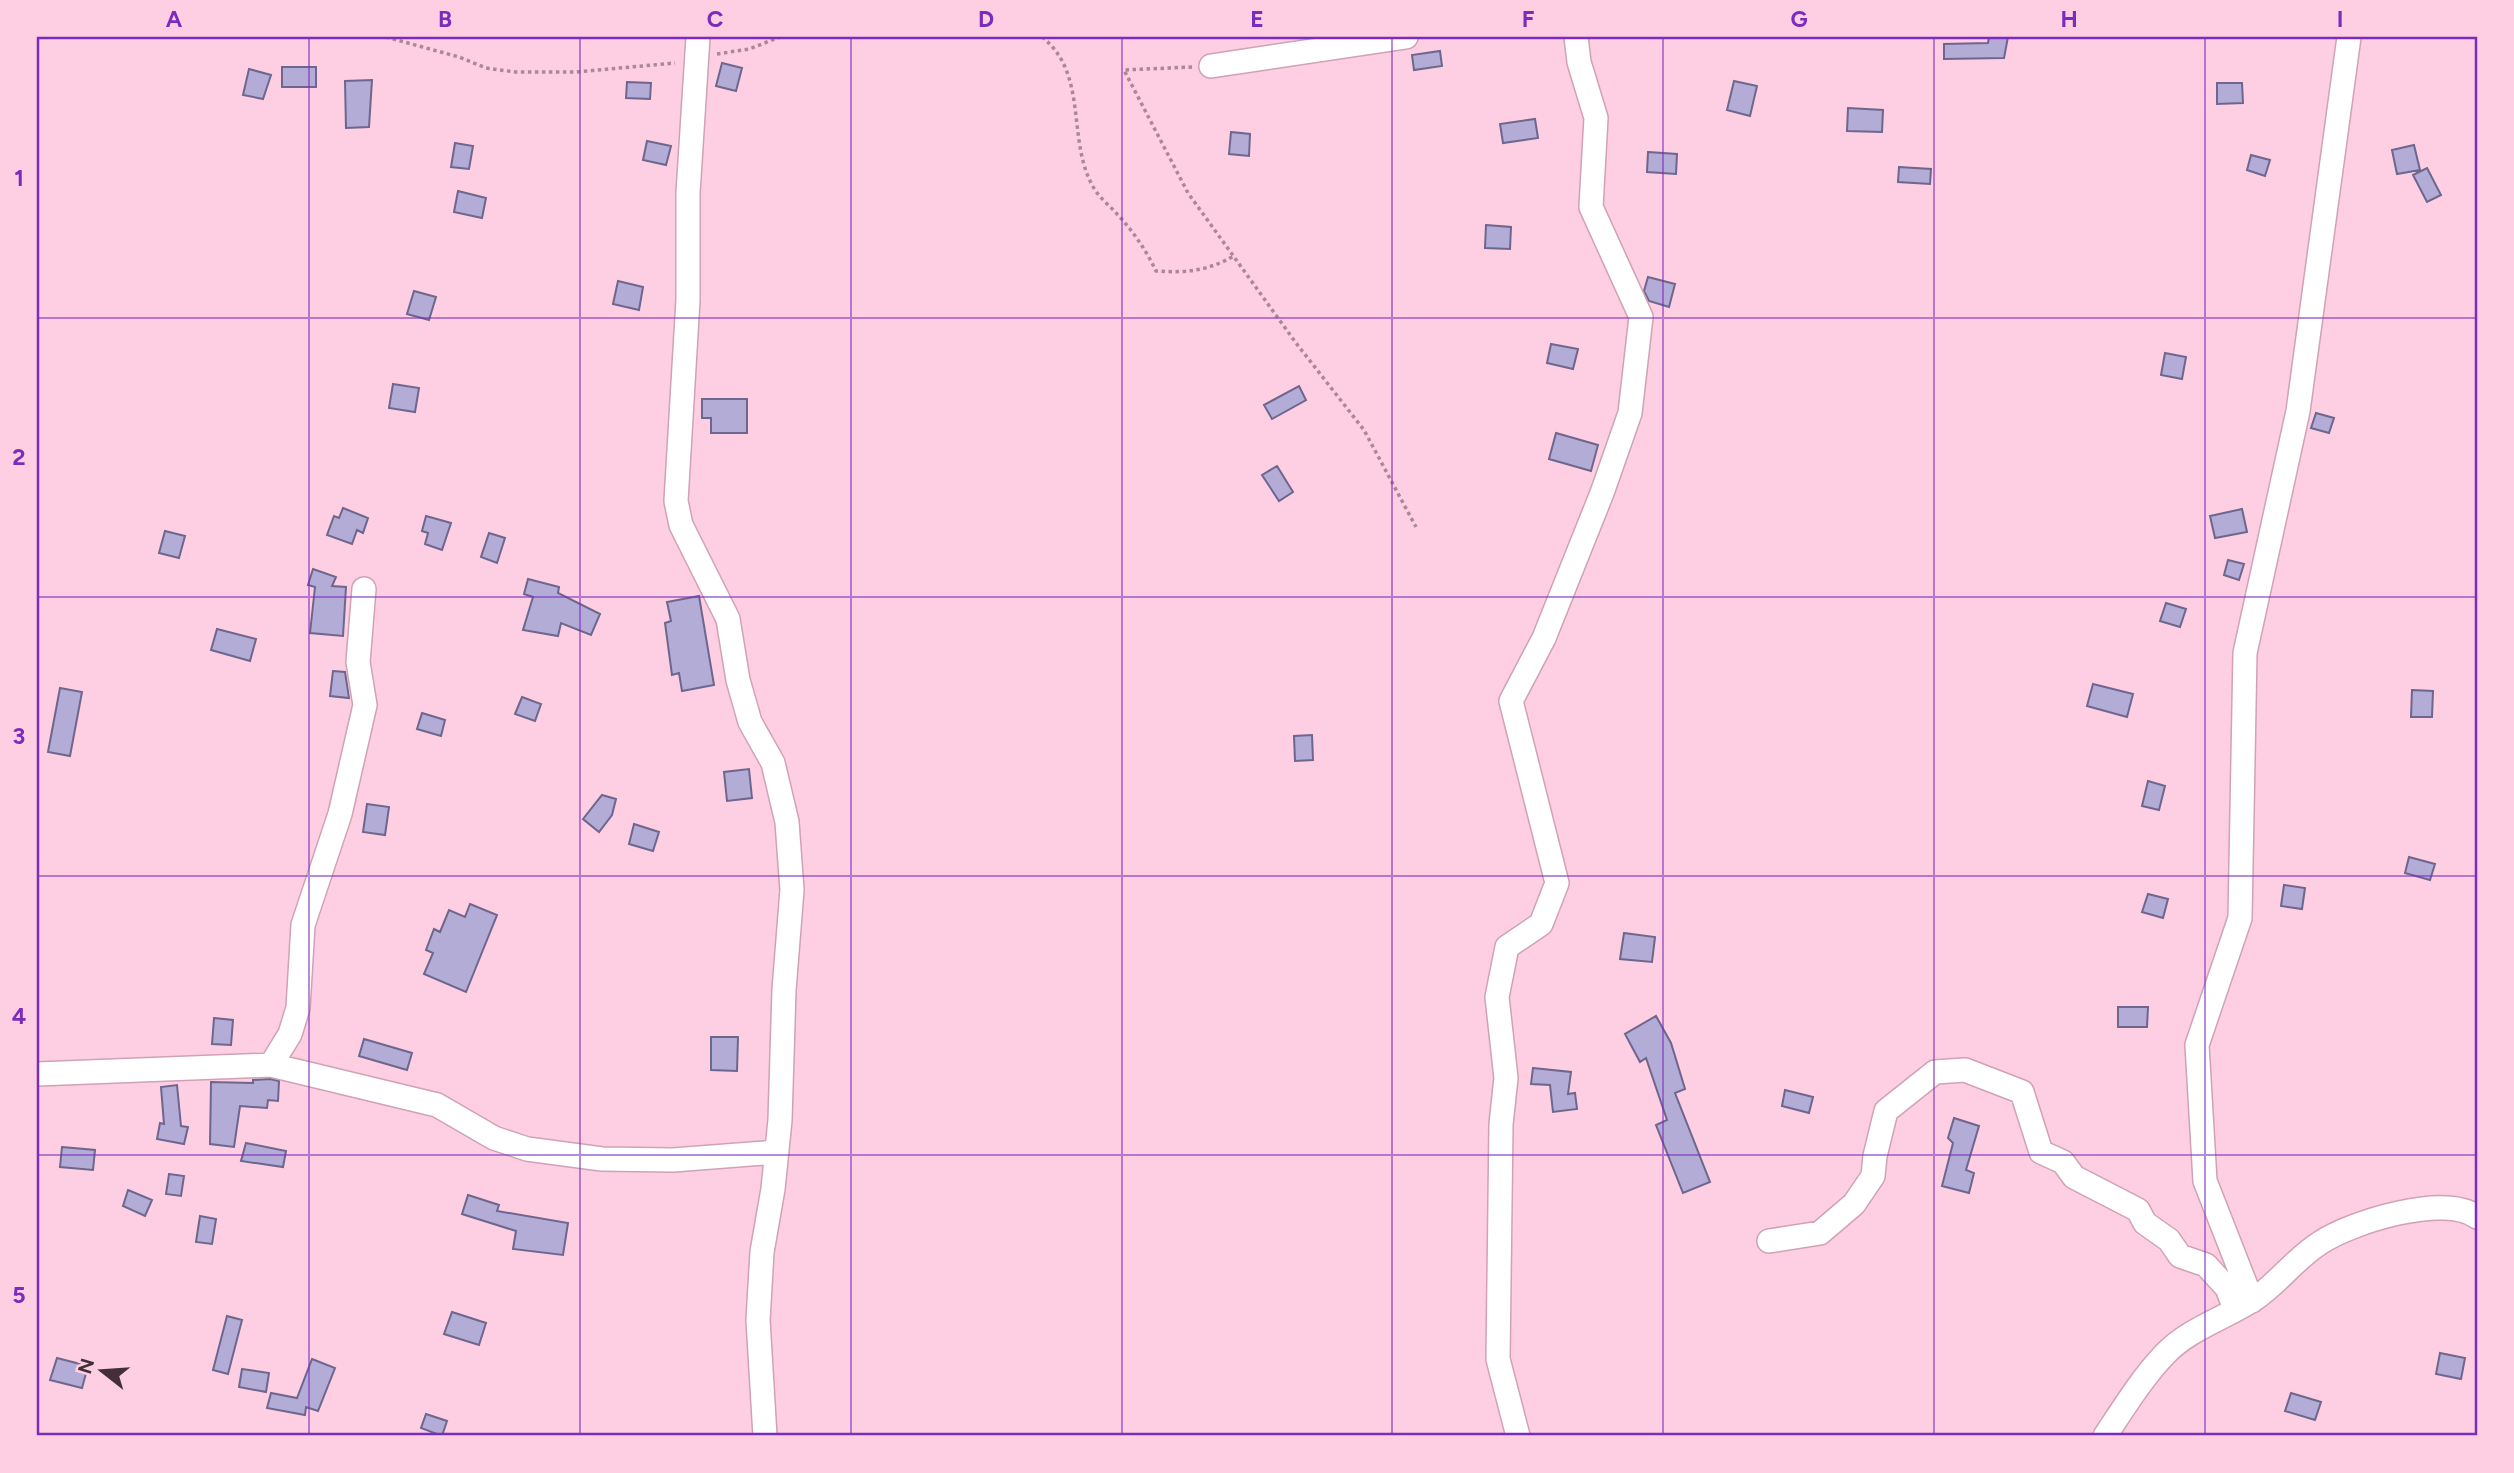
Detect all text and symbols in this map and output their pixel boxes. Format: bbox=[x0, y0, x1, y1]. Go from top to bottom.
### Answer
text: A bbox=[166, 5, 183, 33]
text: B bbox=[438, 5, 452, 33]
text: C bbox=[707, 5, 724, 33]
text: D bbox=[978, 5, 994, 33]
text: E bbox=[1250, 5, 1264, 33]
text: F bbox=[1522, 5, 1535, 33]
text: G bbox=[1790, 5, 1808, 33]
text: H bbox=[2060, 5, 2078, 33]
text: I bbox=[2337, 5, 2343, 33]
text: 1 bbox=[14, 164, 24, 192]
text: 2 bbox=[12, 443, 26, 471]
text: 3 bbox=[13, 722, 25, 750]
text: 4 bbox=[12, 1002, 26, 1030]
text: 5 bbox=[12, 1281, 26, 1309]
north arrow bbox=[66, 1336, 136, 1406]
text: N bbox=[73, 1356, 99, 1377]

